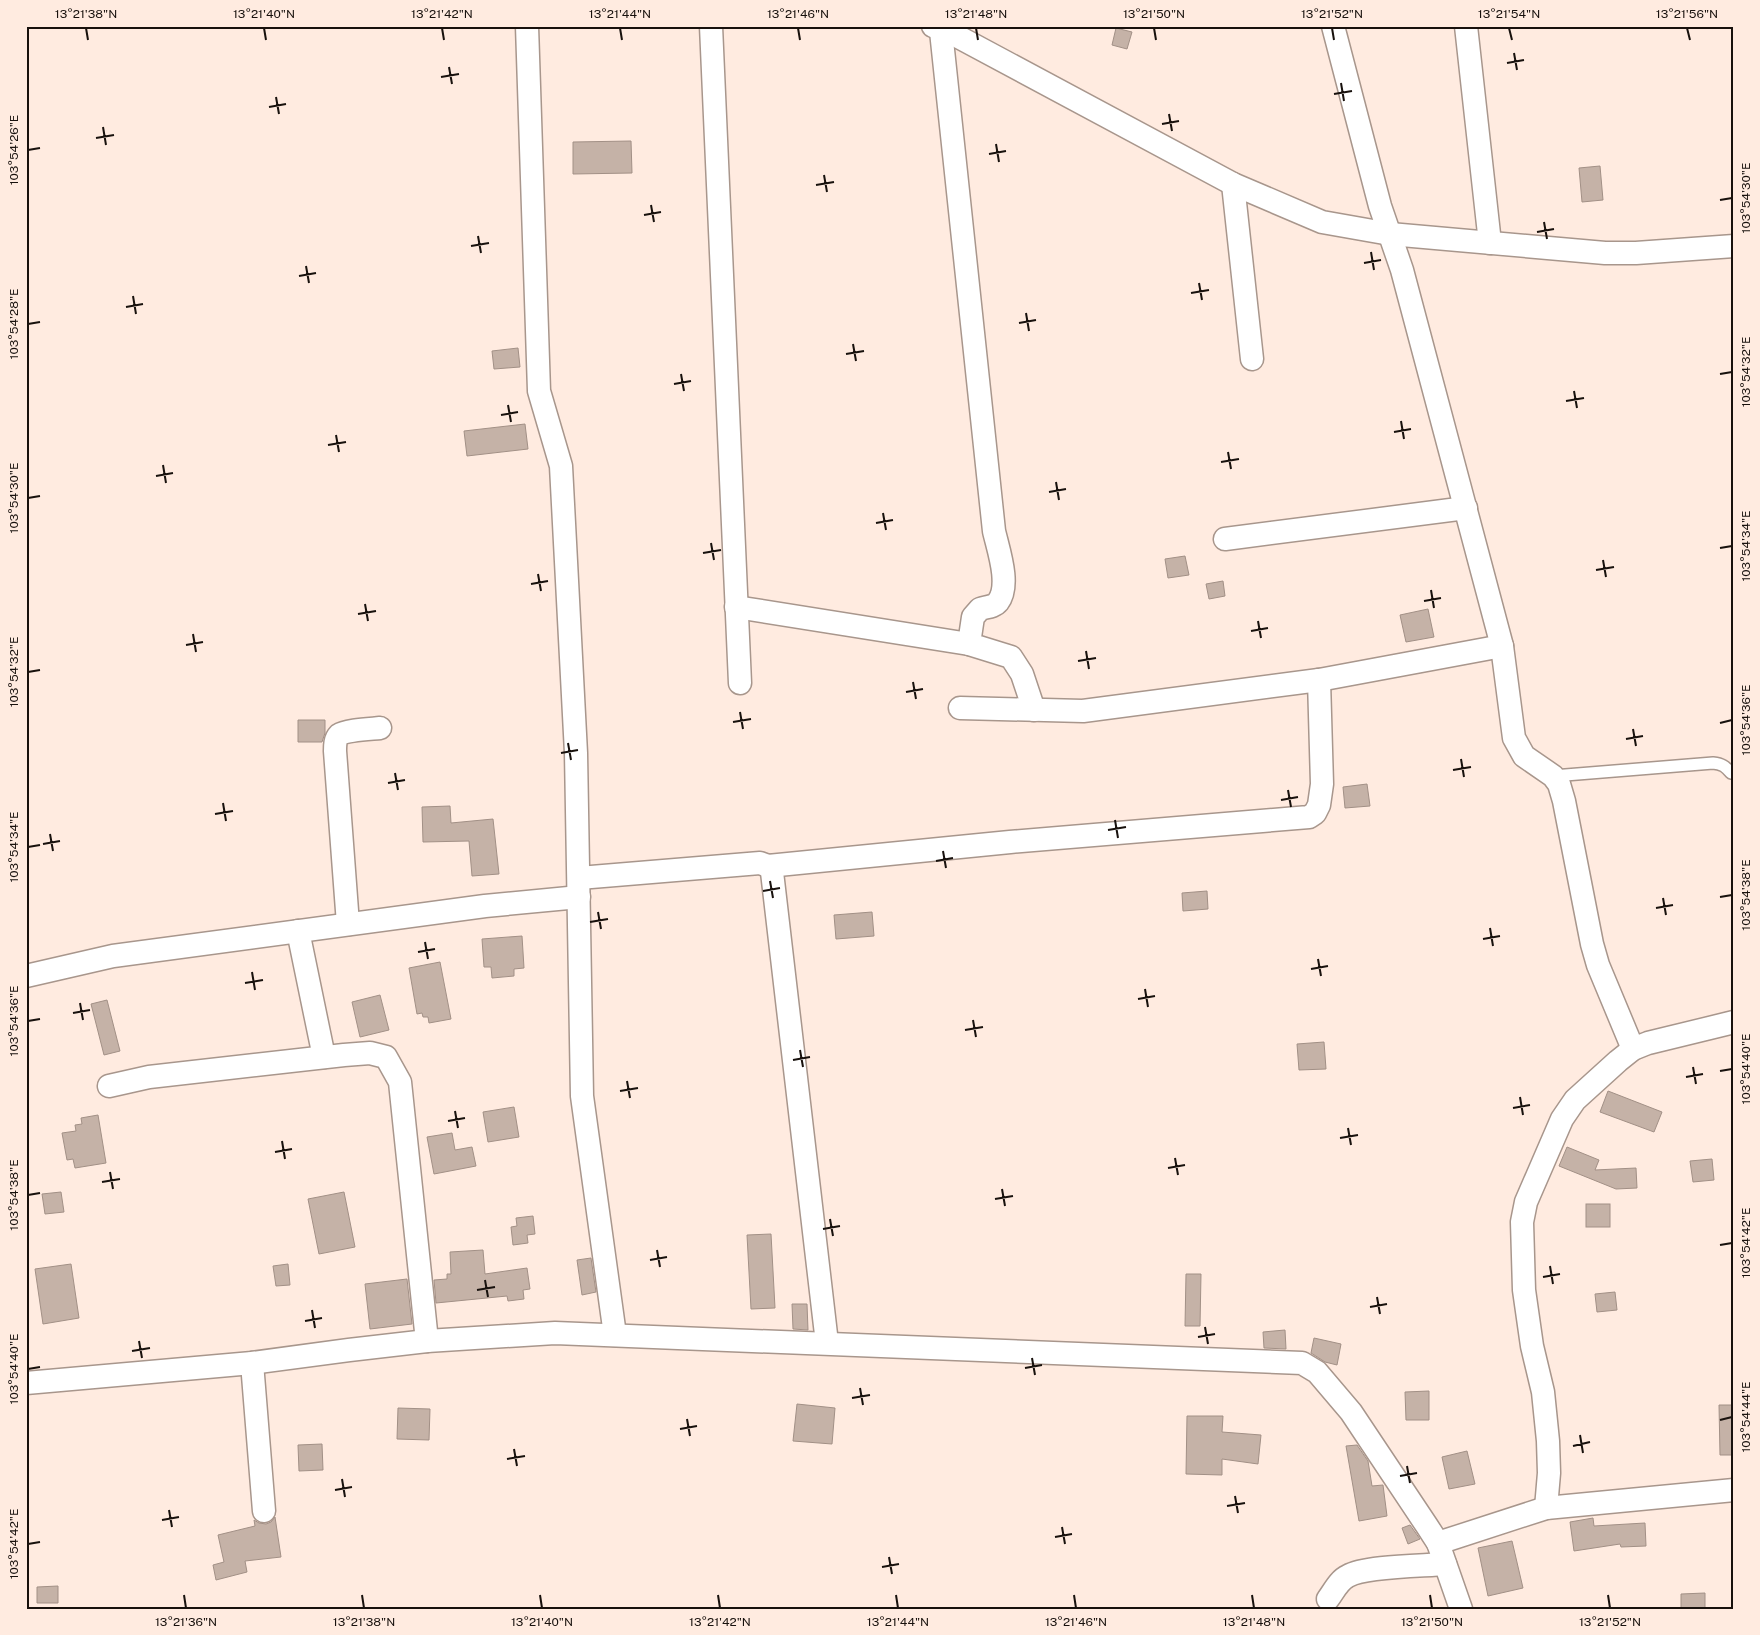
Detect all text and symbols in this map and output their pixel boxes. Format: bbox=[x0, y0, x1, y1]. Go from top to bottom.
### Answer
text: 13°21'38"N bbox=[55, 7, 117, 21]
text: 13°21'40"N bbox=[233, 7, 295, 21]
text: 13°21'42"N bbox=[411, 7, 473, 21]
text: 13°21'44"N bbox=[589, 7, 651, 21]
text: 13°21'46"N bbox=[767, 7, 829, 21]
text: 13°21'48"N bbox=[945, 7, 1007, 21]
text: 13°21'50"N bbox=[1123, 7, 1185, 21]
text: 13°21'52"N bbox=[1301, 7, 1363, 21]
text: 13°21'54"N bbox=[1478, 7, 1540, 21]
text: 13°21'56"N bbox=[1656, 7, 1718, 21]
text: 103°54'26"E bbox=[7, 115, 21, 185]
text: 103°54'30"E bbox=[1739, 163, 1753, 233]
text: 103°54'28"E bbox=[7, 289, 21, 359]
text: 103°54'32"E bbox=[1739, 337, 1753, 407]
text: 103°54'30"E bbox=[7, 463, 21, 533]
text: 103°54'34"E bbox=[1739, 510, 1753, 582]
text: 103°54'32"E bbox=[7, 637, 21, 707]
text: 103°54'36"E bbox=[1739, 685, 1753, 755]
text: 103°54'34"E bbox=[7, 811, 21, 883]
text: 103°54'38"E bbox=[1739, 859, 1753, 931]
text: 103°54'36"E bbox=[7, 986, 21, 1056]
text: 103°54'40"E bbox=[1739, 1034, 1753, 1104]
text: 103°54'38"E bbox=[7, 1159, 21, 1231]
text: 103°54'42"E bbox=[1739, 1208, 1753, 1278]
text: 103°54'40"E bbox=[7, 1334, 21, 1404]
text: 103°54'44"E bbox=[1739, 1381, 1753, 1453]
text: 103°54'42"E bbox=[7, 1509, 21, 1579]
text: 13°21'36"N bbox=[155, 1615, 217, 1629]
text: 13°21'38"N bbox=[333, 1615, 395, 1629]
text: 13°21'40"N bbox=[511, 1615, 573, 1629]
text: 13°21'42"N bbox=[689, 1615, 751, 1629]
text: 13°21'44"N bbox=[867, 1615, 929, 1629]
text: 13°21'46"N bbox=[1045, 1615, 1107, 1629]
text: 13°21'48"N bbox=[1223, 1615, 1285, 1629]
text: 13°21'50"N bbox=[1401, 1615, 1463, 1629]
text: 13°21'52"N bbox=[1579, 1615, 1641, 1629]

